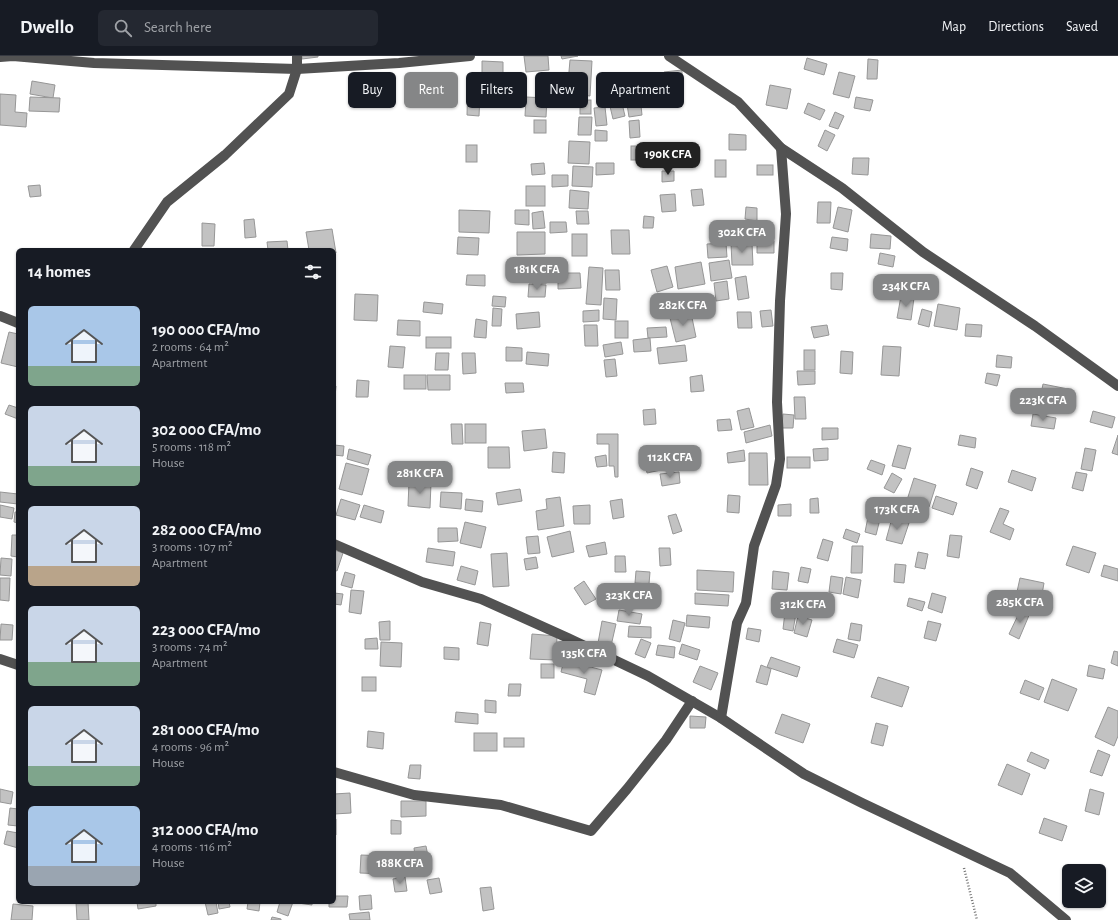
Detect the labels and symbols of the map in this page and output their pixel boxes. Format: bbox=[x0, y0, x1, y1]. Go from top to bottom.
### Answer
pin: 190K CFA bbox=[627, 142, 709, 176]
pin: 302K CFA bbox=[701, 220, 783, 254]
pin: 181K CFA bbox=[496, 257, 578, 291]
pin: 234K CFA bbox=[865, 274, 947, 308]
pin: 282K CFA bbox=[642, 293, 724, 327]
pin: 223K CFA bbox=[1002, 388, 1084, 422]
pin: 112K CFA bbox=[629, 445, 711, 479]
pin: 281K CFA bbox=[379, 461, 461, 495]
pin: 173K CFA bbox=[856, 497, 938, 531]
pin: 323K CFA bbox=[588, 583, 670, 617]
pin: 285K CFA bbox=[979, 590, 1061, 624]
pin: 312K CFA bbox=[762, 592, 844, 626]
pin: 135K CFA bbox=[543, 641, 625, 675]
pin: 188K CFA bbox=[359, 851, 441, 885]

